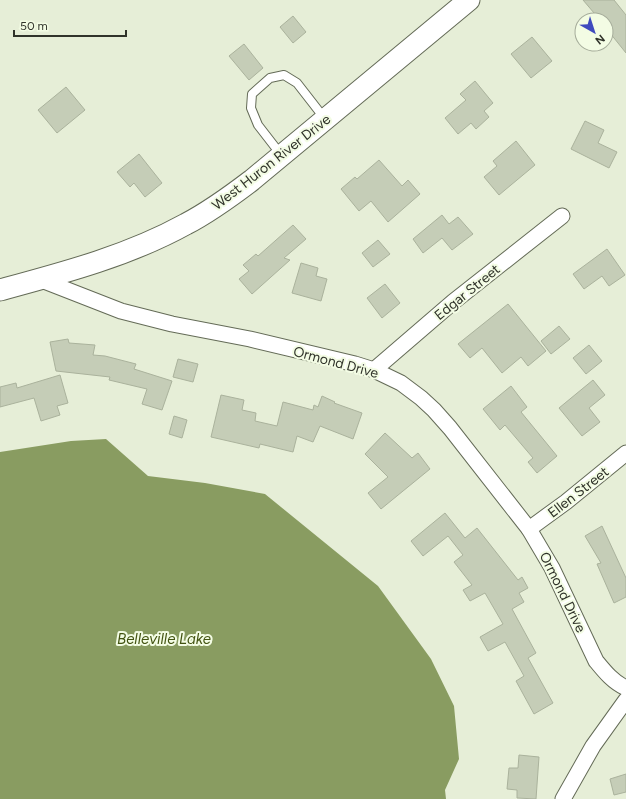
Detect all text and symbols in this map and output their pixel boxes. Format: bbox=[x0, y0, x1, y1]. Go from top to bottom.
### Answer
scale bar bbox=[14, 12, 126, 38]
north arrow bbox=[574, 12, 614, 52]
text: 50 m bbox=[20, 19, 48, 33]
text: N bbox=[593, 32, 607, 47]
street label: West Huron River Drive bbox=[209, 111, 334, 214]
street label: Edgar Street bbox=[431, 261, 503, 324]
street label: Ormond Drive bbox=[291, 343, 381, 382]
street label: Ellen Street bbox=[544, 463, 612, 521]
street label: Ormond Drive bbox=[536, 549, 590, 636]
water label: Belleville Lake bbox=[117, 630, 211, 648]

